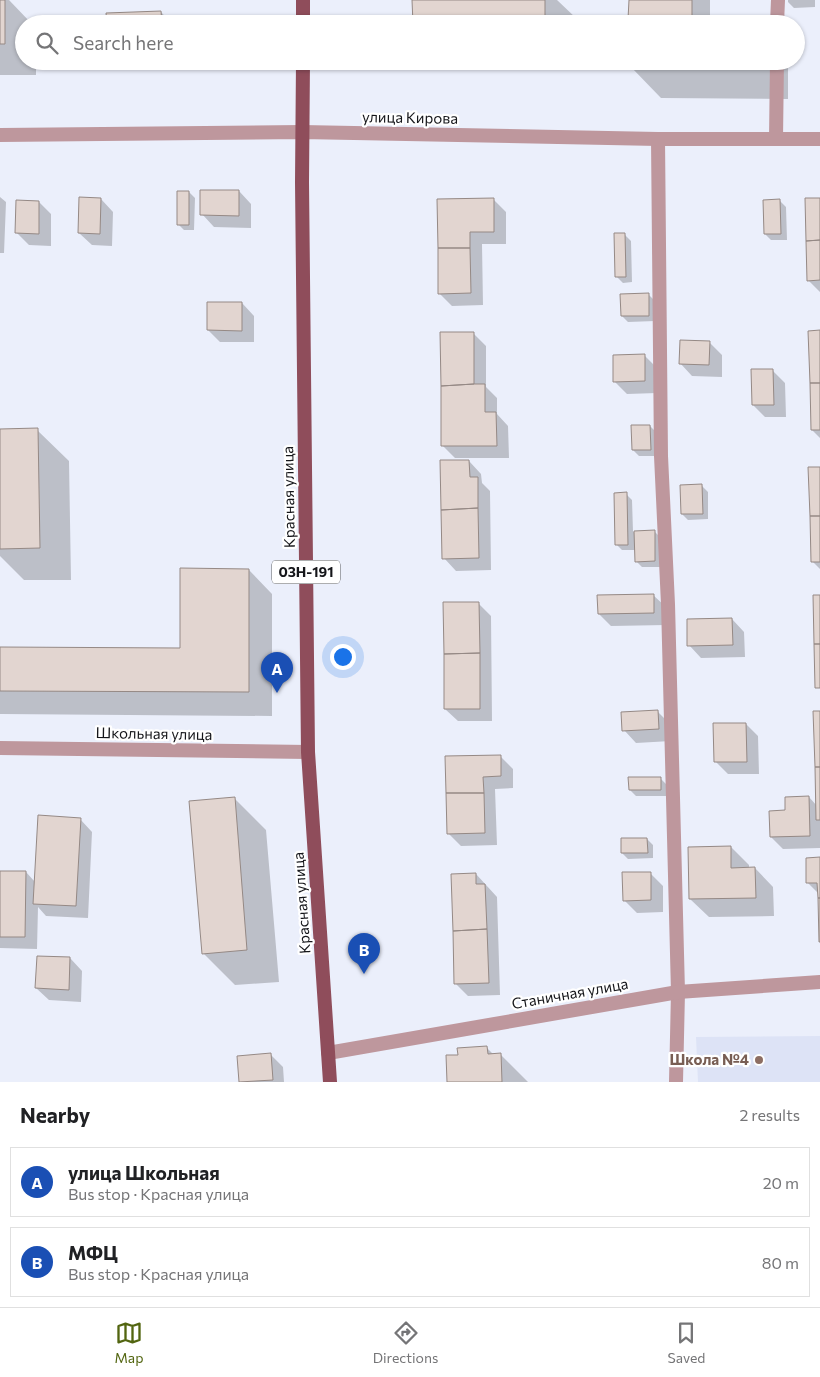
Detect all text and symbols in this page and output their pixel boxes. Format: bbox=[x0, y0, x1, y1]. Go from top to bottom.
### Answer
search box bbox=[15, 15, 805, 70]
icon: search bbox=[33, 29, 61, 57]
text: Search here bbox=[73, 31, 173, 54]
street label: улица Кирова bbox=[362, 107, 458, 127]
street label: Красная улица bbox=[278, 446, 298, 548]
road number: 03Н-191 bbox=[272, 560, 340, 584]
your location bbox=[330, 644, 356, 670]
pin: A bbox=[261, 652, 293, 693]
street label: Школьная улица bbox=[96, 723, 213, 743]
street label: Красная улица bbox=[288, 851, 314, 955]
pin: B bbox=[348, 933, 380, 974]
street label: Станичная улица bbox=[510, 974, 630, 1012]
place label: Школа №4 bbox=[669, 1050, 749, 1068]
marker: Школа №4 bbox=[753, 1054, 765, 1066]
text: Nearby bbox=[20, 1102, 90, 1127]
text: 2 results bbox=[739, 1105, 800, 1124]
text: улица Школьная bbox=[68, 1161, 220, 1184]
text: A bbox=[31, 1173, 43, 1192]
text: 20 m bbox=[763, 1173, 799, 1192]
text: Bus stop · Красная улица bbox=[68, 1184, 249, 1203]
text: МФЦ bbox=[68, 1241, 118, 1264]
text: B bbox=[32, 1253, 42, 1272]
text: 80 m bbox=[762, 1253, 799, 1272]
text: Bus stop · Красная улица bbox=[68, 1264, 249, 1283]
tab: Map bbox=[115, 1319, 143, 1366]
tab: Directions bbox=[373, 1319, 438, 1366]
tab: Saved bbox=[668, 1319, 705, 1366]

